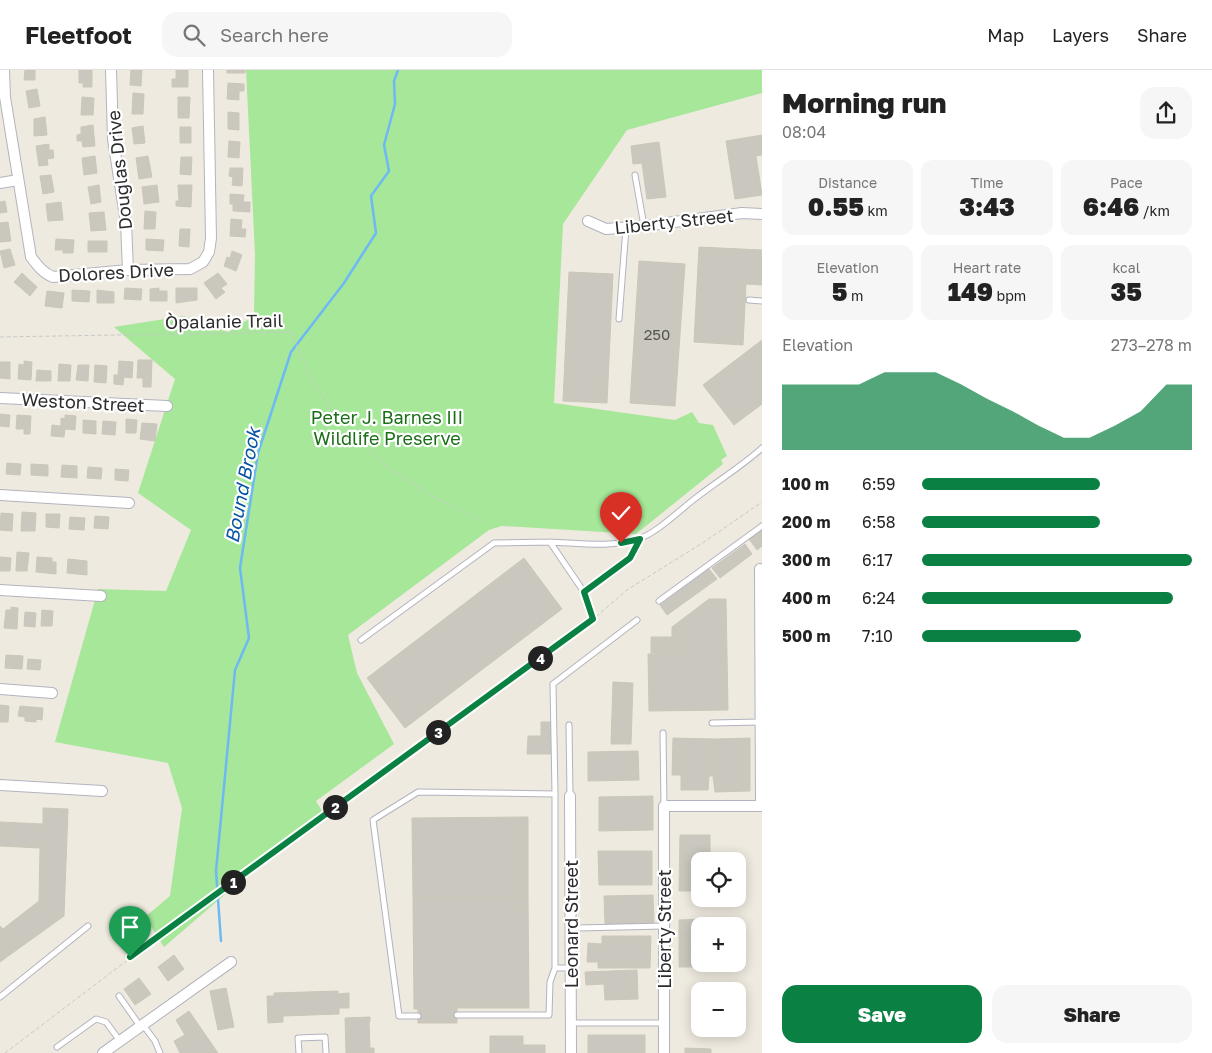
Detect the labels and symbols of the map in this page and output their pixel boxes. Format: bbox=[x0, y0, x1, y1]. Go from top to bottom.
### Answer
street label: Douglas Drive bbox=[102, 109, 136, 231]
street label: Liberty Street bbox=[613, 204, 735, 238]
street label: Dolores Drive bbox=[58, 258, 174, 286]
street label: Òpalanie Trail bbox=[165, 309, 284, 333]
house number: 250 bbox=[644, 325, 670, 343]
street label: Weston Street bbox=[21, 388, 145, 416]
park label: Peter J. Barnes III Wildlife Preserve bbox=[311, 406, 463, 449]
water label: Bound Brook bbox=[220, 423, 265, 545]
pin bbox=[600, 492, 642, 543]
pin: 4 bbox=[528, 646, 552, 670]
pin: 3 bbox=[426, 720, 450, 744]
pin: 2 bbox=[322, 794, 348, 820]
street label: Leonard Street bbox=[560, 860, 582, 988]
street label: Liberty Street bbox=[653, 869, 675, 989]
pin: 1 bbox=[220, 870, 246, 894]
pin bbox=[109, 906, 151, 957]

